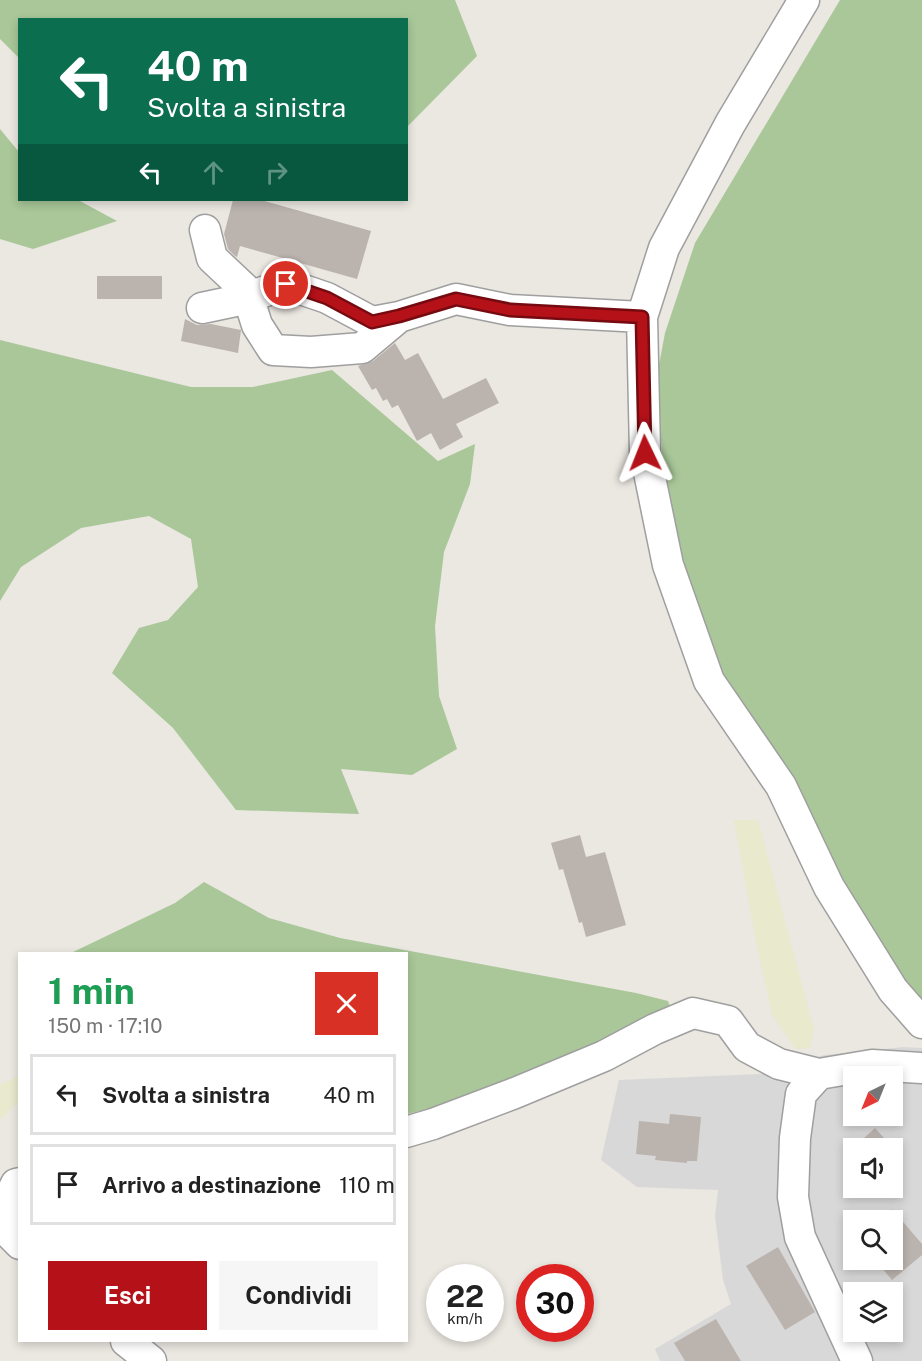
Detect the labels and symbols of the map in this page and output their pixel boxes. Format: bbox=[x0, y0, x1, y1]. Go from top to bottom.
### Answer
pin bbox=[260, 258, 311, 309]
position arrow bbox=[613, 421, 677, 485]
north arrow bbox=[843, 1066, 903, 1126]
speed limit sign: 30 bbox=[516, 1264, 594, 1342]

